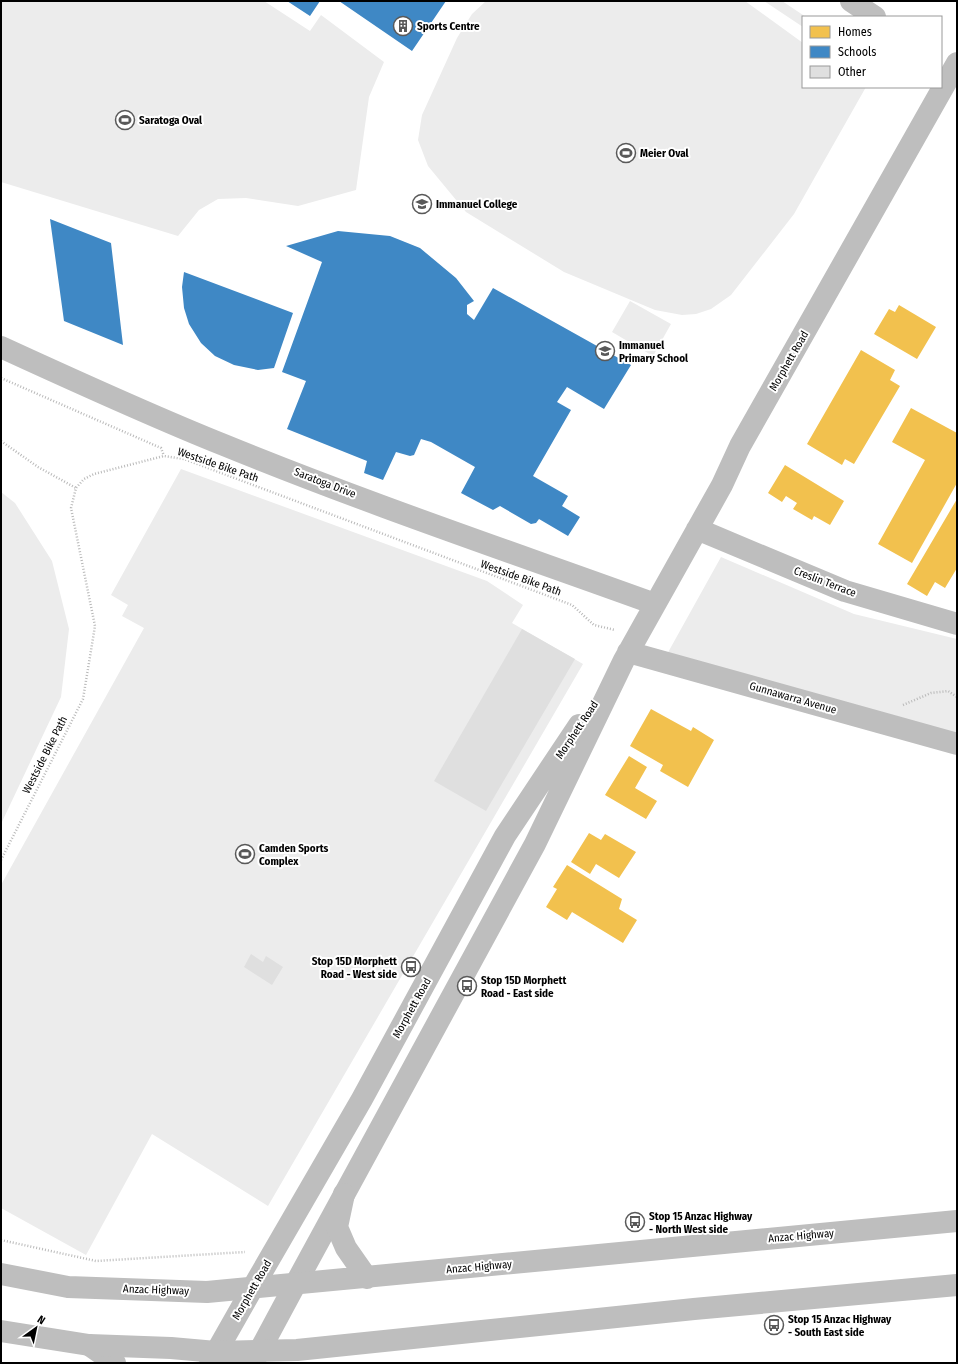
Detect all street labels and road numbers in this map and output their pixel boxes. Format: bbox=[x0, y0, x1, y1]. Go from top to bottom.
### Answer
street label: Morphett Road bbox=[767, 329, 811, 393]
street label: Westside Bike Path bbox=[176, 445, 260, 485]
street label: Saratoga Drive bbox=[292, 465, 358, 501]
street label: Westside Bike Path bbox=[479, 557, 563, 599]
street label: Creslin Terrace bbox=[792, 564, 858, 600]
street label: Gunnawarra Avenue bbox=[748, 679, 838, 717]
street label: Morphett Road bbox=[553, 699, 601, 761]
street label: Westside Bike Path bbox=[20, 714, 70, 796]
street label: Morphett Road bbox=[390, 975, 434, 1041]
street label: Anzac Highway bbox=[768, 1227, 835, 1245]
street label: Morphett Road bbox=[230, 1258, 274, 1322]
street label: Anzac Highway bbox=[446, 1258, 513, 1276]
street label: Anzac Highway bbox=[123, 1282, 189, 1298]

